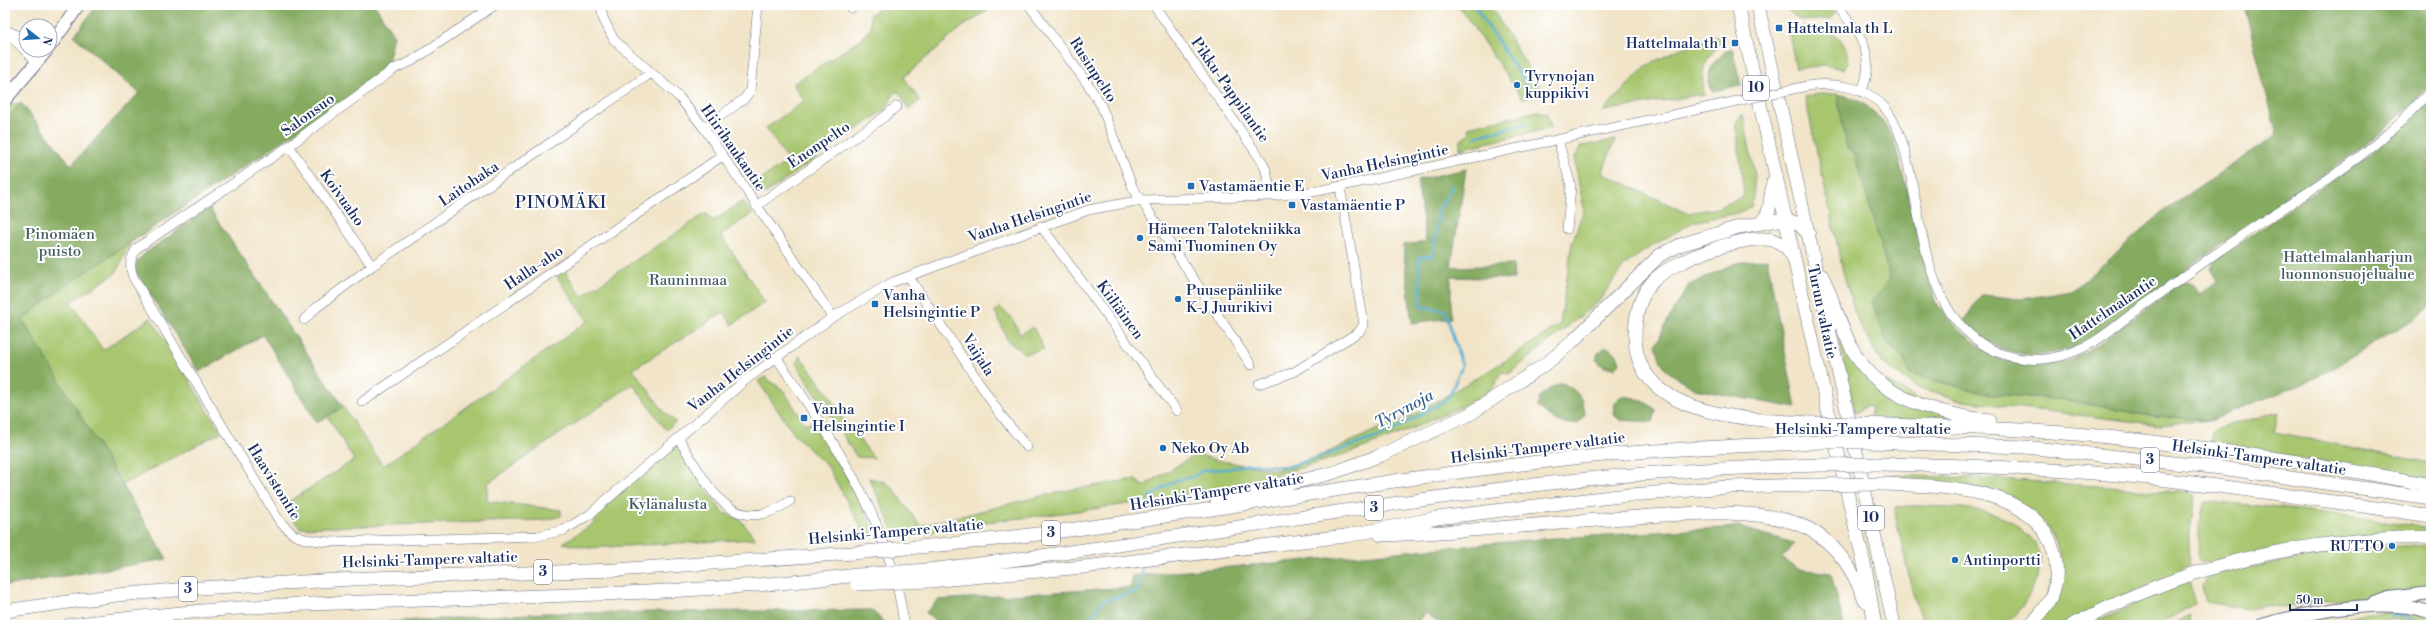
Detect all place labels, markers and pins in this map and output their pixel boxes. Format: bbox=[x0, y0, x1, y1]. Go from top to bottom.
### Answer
place label: Hattelmala th L bbox=[1787, 19, 1892, 38]
marker: Hattelmala th L bbox=[1774, 23, 1784, 33]
place label: Hattelmala th I bbox=[1626, 34, 1727, 53]
marker: Hattelmala th I bbox=[1730, 38, 1740, 48]
place label: Tyrynojan kuppikivi bbox=[1525, 67, 1595, 103]
marker: Tyrynojan kuppikivi bbox=[1512, 80, 1522, 90]
place label: Vastamäentie E bbox=[1198, 177, 1304, 196]
marker: Vastamäentie E bbox=[1186, 181, 1196, 191]
place label: Vastamäentie P bbox=[1299, 196, 1405, 215]
marker: Vastamäentie P bbox=[1287, 200, 1297, 210]
place label: Hämeen Talotekniikka Sami Tuominen Oy bbox=[1148, 220, 1302, 256]
marker: Hämeen Talotekniikka Sami Tuominen Oy bbox=[1135, 233, 1145, 243]
place label: Puusepänliike K-J Juurikivi bbox=[1186, 281, 1282, 317]
place label: Vanha Helsingintie P bbox=[882, 286, 980, 322]
marker: Puusepänliike K-J Juurikivi bbox=[1173, 294, 1183, 304]
marker: Vanha Helsingintie P bbox=[870, 299, 880, 309]
place label: Vanha Helsingintie I bbox=[811, 400, 905, 436]
marker: Vanha Helsingintie I bbox=[799, 413, 809, 423]
place label: Neko Oy Ab bbox=[1171, 439, 1249, 458]
marker: Neko Oy Ab bbox=[1158, 443, 1168, 453]
place label: RUTTO bbox=[2330, 537, 2384, 556]
marker: RUTTO bbox=[2387, 541, 2397, 551]
place label: Antinportti bbox=[1962, 551, 2041, 570]
marker: Antinportti bbox=[1950, 555, 1960, 565]

